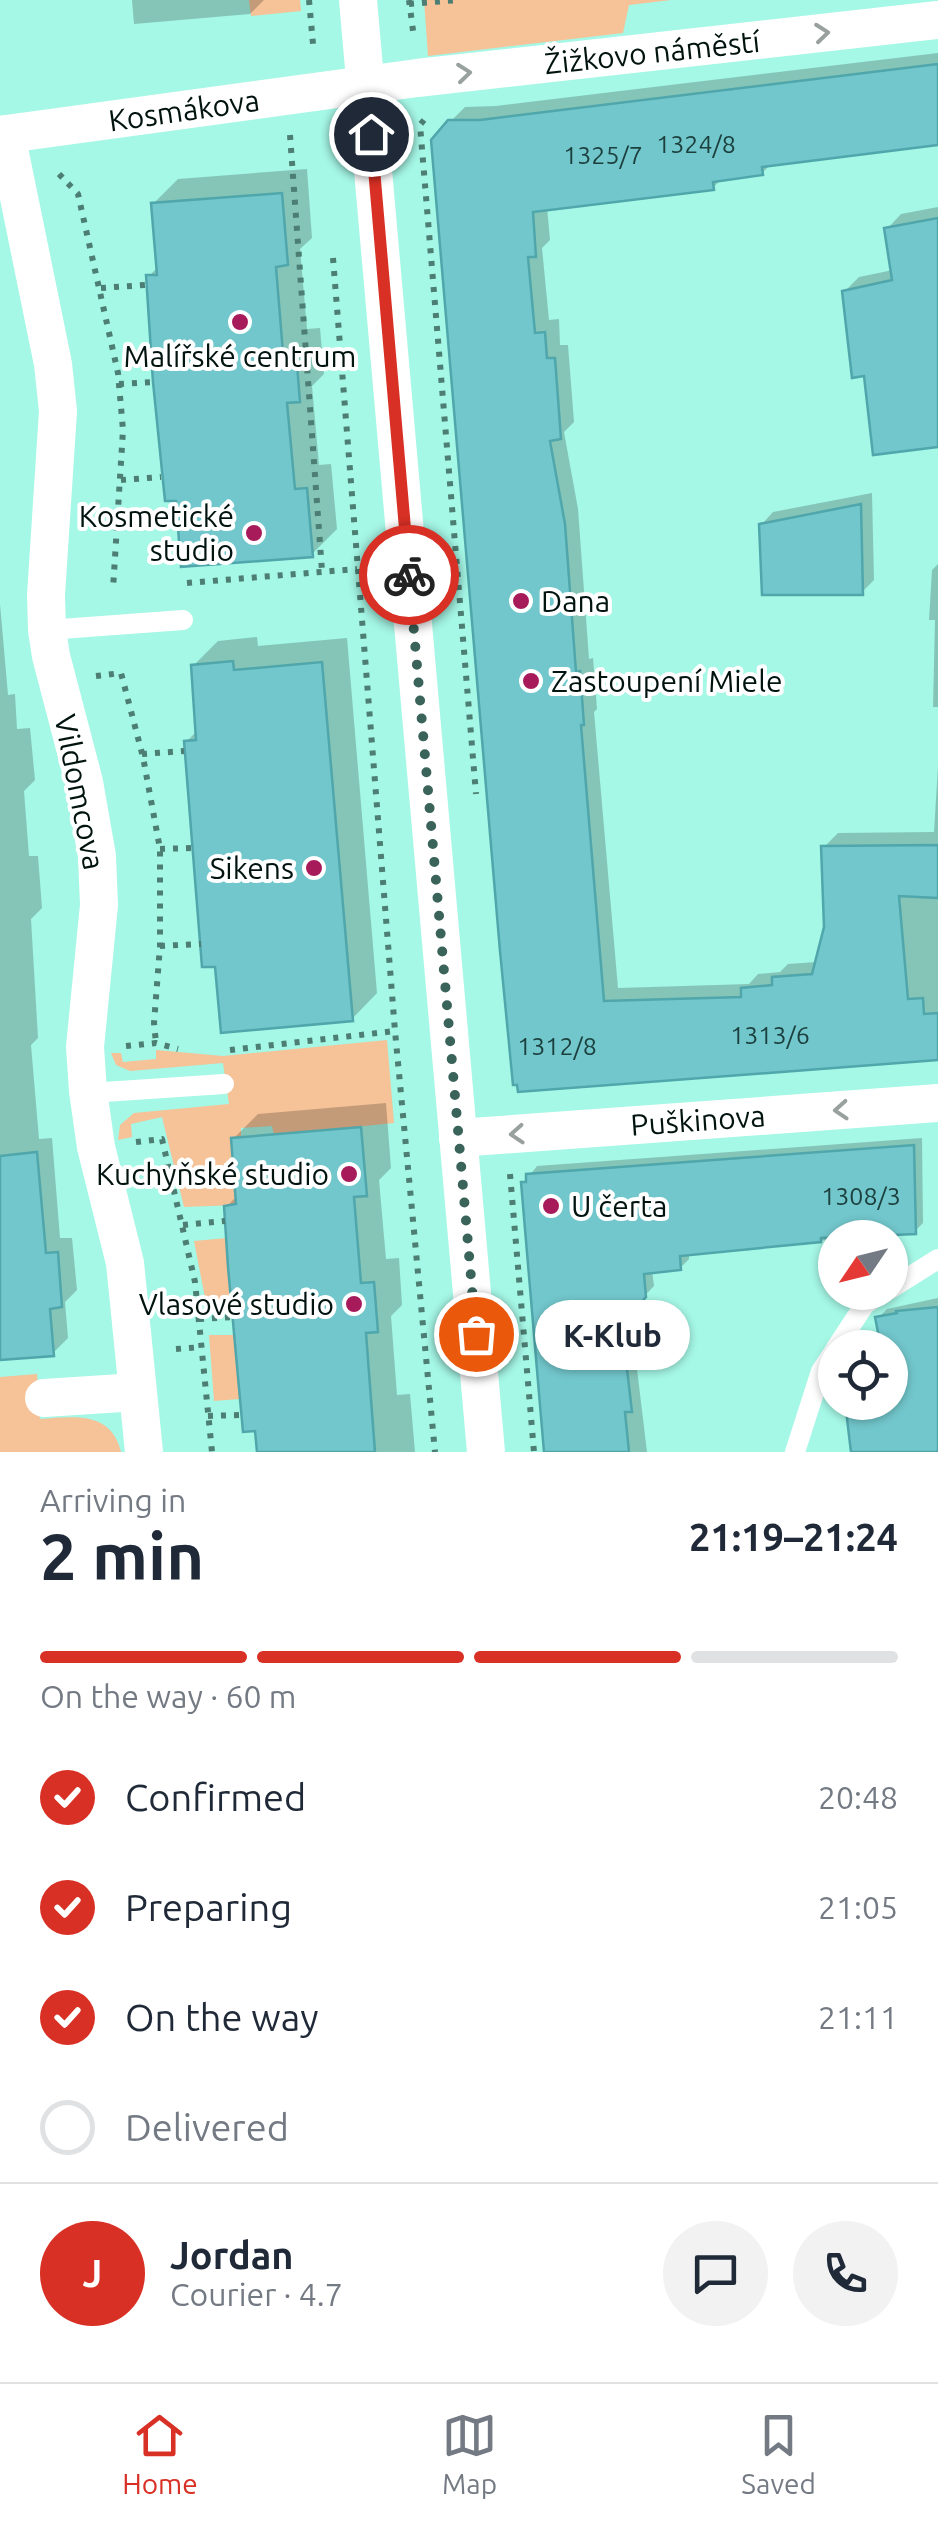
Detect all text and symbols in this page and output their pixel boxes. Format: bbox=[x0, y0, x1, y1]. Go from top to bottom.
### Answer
one-way arrow bbox=[814, 23, 830, 44]
street label: Žižkovo náměstí bbox=[543, 24, 762, 80]
one-way arrow bbox=[456, 62, 472, 84]
street label: Kosmákova bbox=[106, 83, 262, 137]
pin bbox=[329, 92, 414, 177]
icon: home bbox=[344, 107, 399, 162]
house number: 1324/8 bbox=[656, 130, 736, 158]
house number: 1325/7 bbox=[563, 141, 643, 169]
marker: Malířské centrum bbox=[229, 311, 251, 333]
place label: Malířské centrum bbox=[124, 339, 356, 373]
place label: Kosmetické studio bbox=[79, 499, 234, 567]
marker: Kosmetické studio bbox=[243, 522, 265, 544]
courier bbox=[359, 525, 459, 625]
icon: bike bbox=[382, 548, 437, 603]
place label: Dana bbox=[541, 584, 610, 618]
marker: Dana bbox=[510, 590, 532, 612]
place label: Zastoupení Miele bbox=[551, 664, 783, 698]
marker: Zastoupení Miele bbox=[520, 670, 542, 692]
street label: Vildomcova bbox=[48, 711, 112, 873]
place label: Sikens bbox=[210, 851, 294, 885]
marker: Sikens bbox=[303, 857, 325, 879]
house number: 1313/6 bbox=[730, 1021, 810, 1049]
house number: 1312/8 bbox=[517, 1032, 597, 1060]
street label: Puškinova bbox=[629, 1098, 767, 1142]
one-way arrow bbox=[832, 1098, 848, 1120]
one-way arrow bbox=[508, 1123, 524, 1144]
place label: Kuchyňské studio bbox=[96, 1157, 329, 1191]
marker: Kuchyňské studio bbox=[338, 1163, 360, 1185]
house number: 1308/3 bbox=[821, 1182, 901, 1210]
place label: U čerta bbox=[571, 1189, 667, 1223]
marker: U čerta bbox=[540, 1195, 562, 1217]
north arrow bbox=[818, 1220, 908, 1310]
map controls bbox=[818, 1220, 908, 1420]
place label: Vlasové studio bbox=[139, 1287, 334, 1321]
pin bbox=[434, 1292, 519, 1377]
marker: Vlasové studio bbox=[343, 1293, 365, 1315]
callout: K-Klub bbox=[536, 1299, 691, 1369]
icon: bag bbox=[449, 1307, 504, 1362]
text: K-Klub bbox=[563, 1317, 662, 1353]
button: locate bbox=[818, 1330, 908, 1420]
text: Arriving in bbox=[40, 1482, 186, 1518]
text: 21:19–21:24 bbox=[689, 1516, 898, 1558]
text: 2 min bbox=[40, 1519, 204, 1592]
text: On the way · 60 m bbox=[40, 1678, 296, 1714]
icon: check bbox=[40, 1770, 95, 1825]
text: Confirmed bbox=[125, 1776, 306, 1818]
text: 20:48 bbox=[818, 1779, 898, 1815]
icon: check bbox=[40, 1880, 95, 1935]
text: Preparing bbox=[125, 1886, 292, 1928]
text: 21:05 bbox=[818, 1889, 898, 1925]
icon: check bbox=[40, 1990, 95, 2045]
text: On the way bbox=[125, 1996, 318, 2038]
text: 21:11 bbox=[818, 1999, 898, 2035]
text: Delivered bbox=[125, 2106, 289, 2148]
button: chat bbox=[663, 2221, 768, 2326]
button: phone bbox=[793, 2221, 898, 2326]
text: Jordan bbox=[170, 2234, 294, 2276]
text: J bbox=[83, 2252, 102, 2294]
text: Courier · 4.7 bbox=[170, 2276, 343, 2312]
tab: Home bbox=[122, 2408, 198, 2499]
tab: Map bbox=[442, 2408, 497, 2499]
tab: Saved bbox=[741, 2408, 816, 2499]

